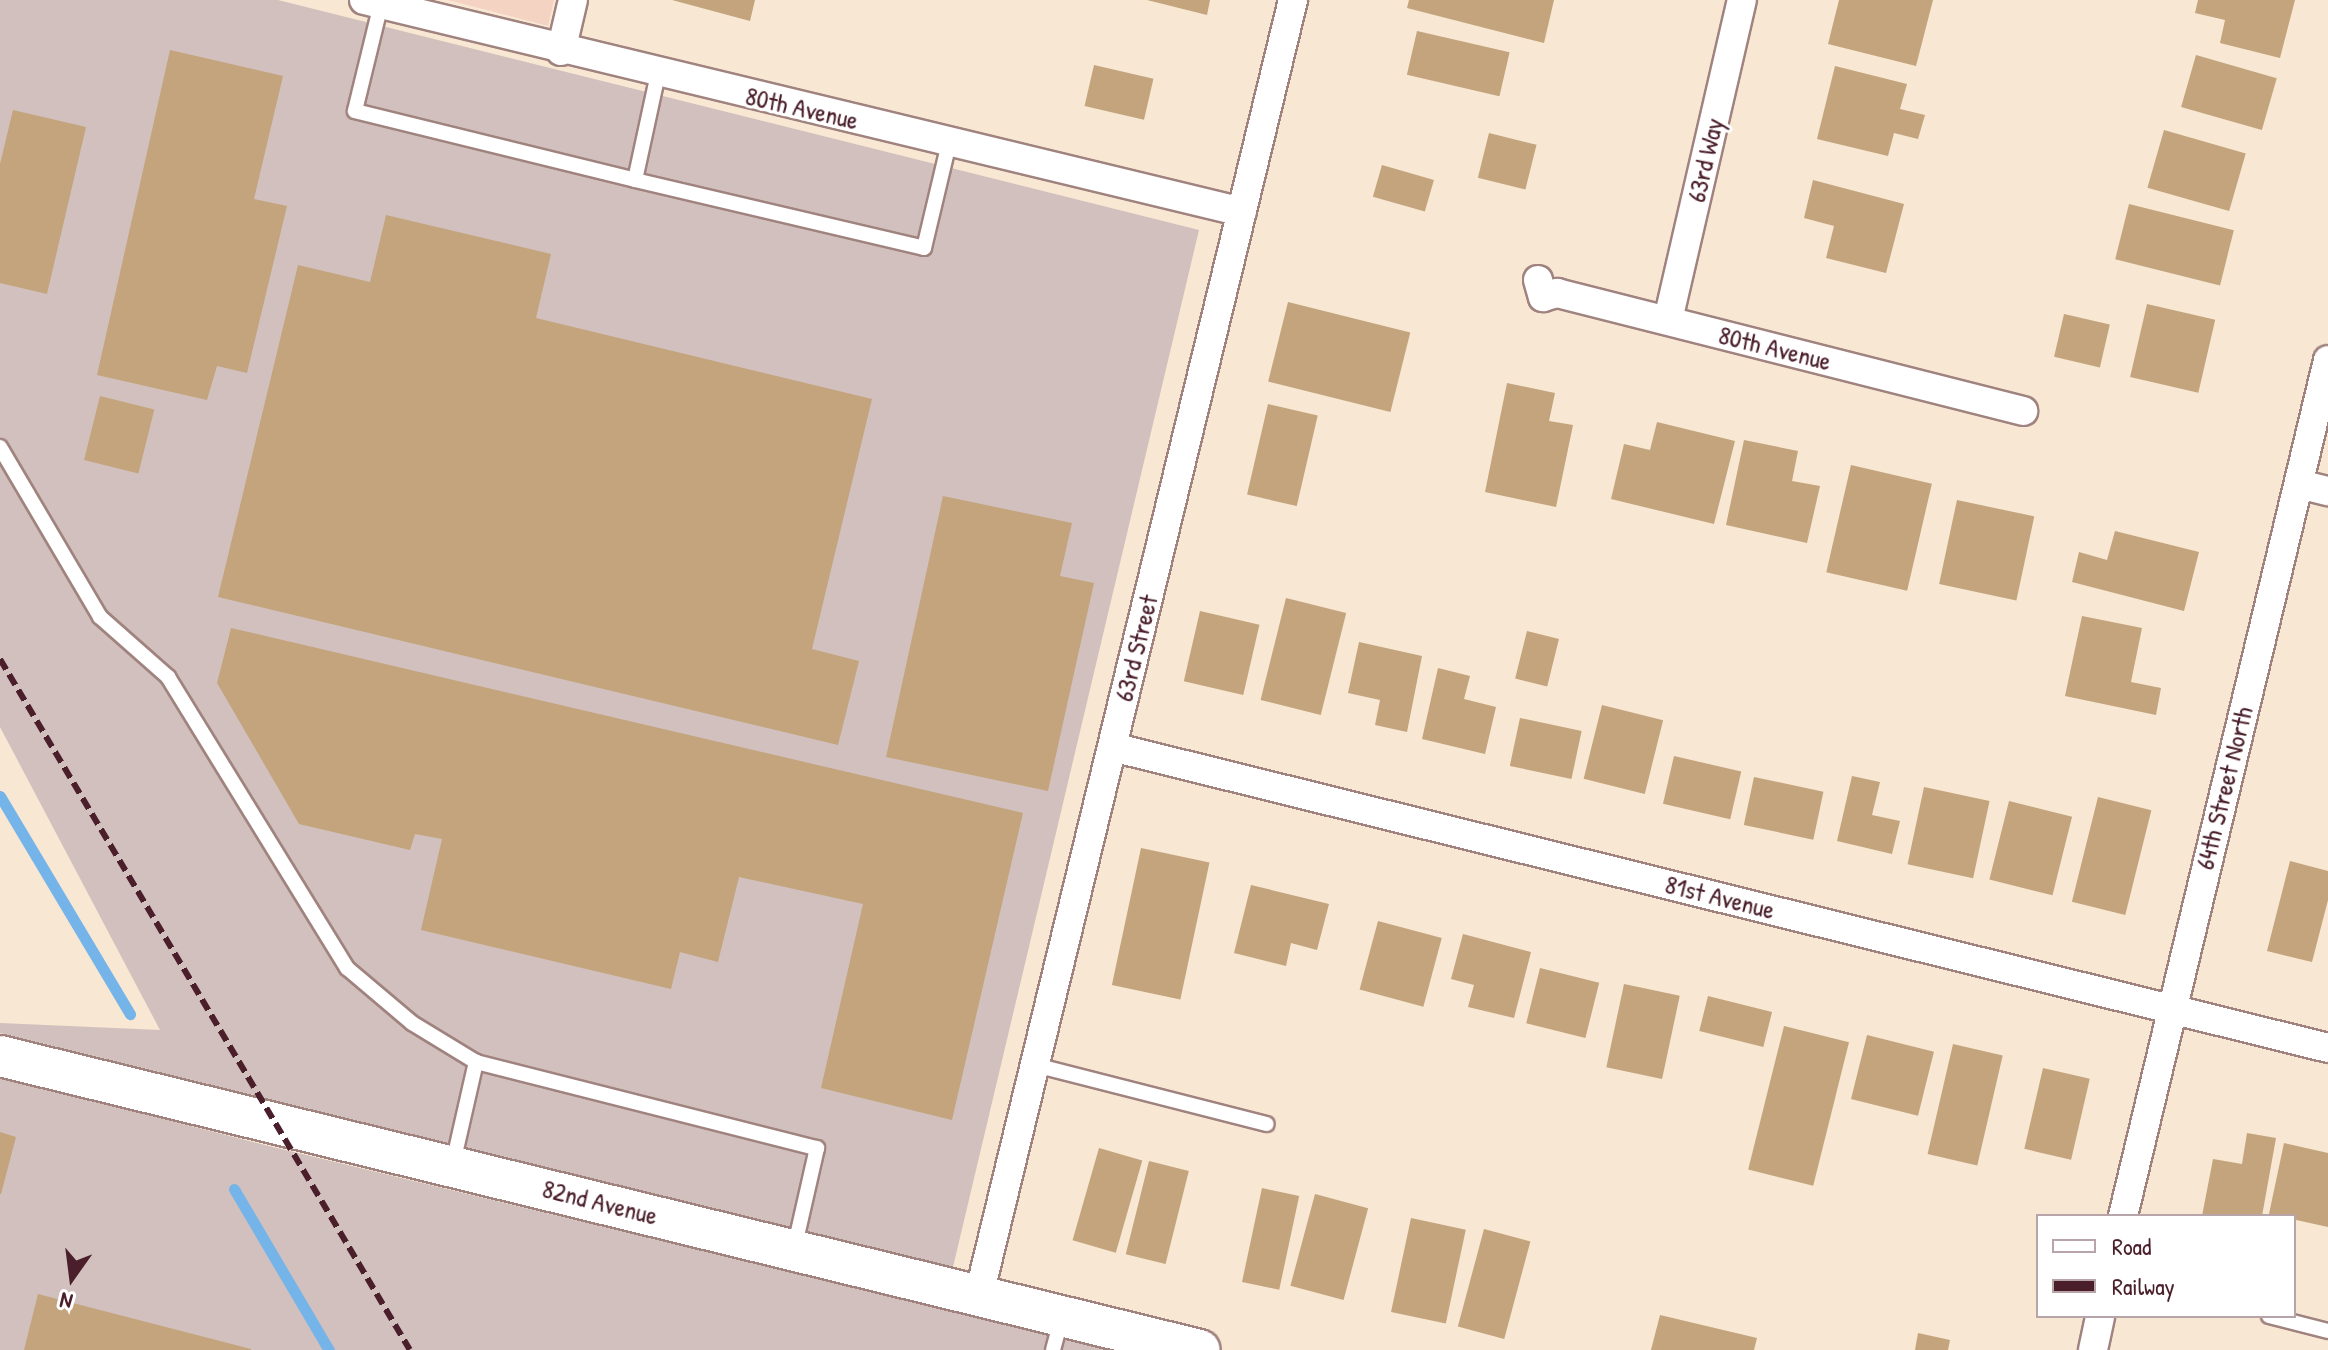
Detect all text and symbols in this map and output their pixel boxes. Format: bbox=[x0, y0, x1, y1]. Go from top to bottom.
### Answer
street label: 80th Avenue bbox=[743, 80, 861, 136]
street label: 63rd Way bbox=[1680, 115, 1730, 205]
street label: 80th Avenue bbox=[1716, 319, 1834, 377]
street label: 63rd Street bbox=[1108, 592, 1164, 704]
street label: 64th Street North bbox=[2189, 703, 2259, 873]
street label: 81st Avenue bbox=[1662, 868, 1778, 926]
street label: 82nd Avenue bbox=[539, 1173, 661, 1231]
legend bbox=[2036, 1214, 2296, 1318]
text: Road bbox=[2112, 1230, 2151, 1262]
north arrow bbox=[32, 1238, 112, 1318]
text: Railway bbox=[2112, 1270, 2175, 1302]
text: N bbox=[57, 1285, 76, 1317]

